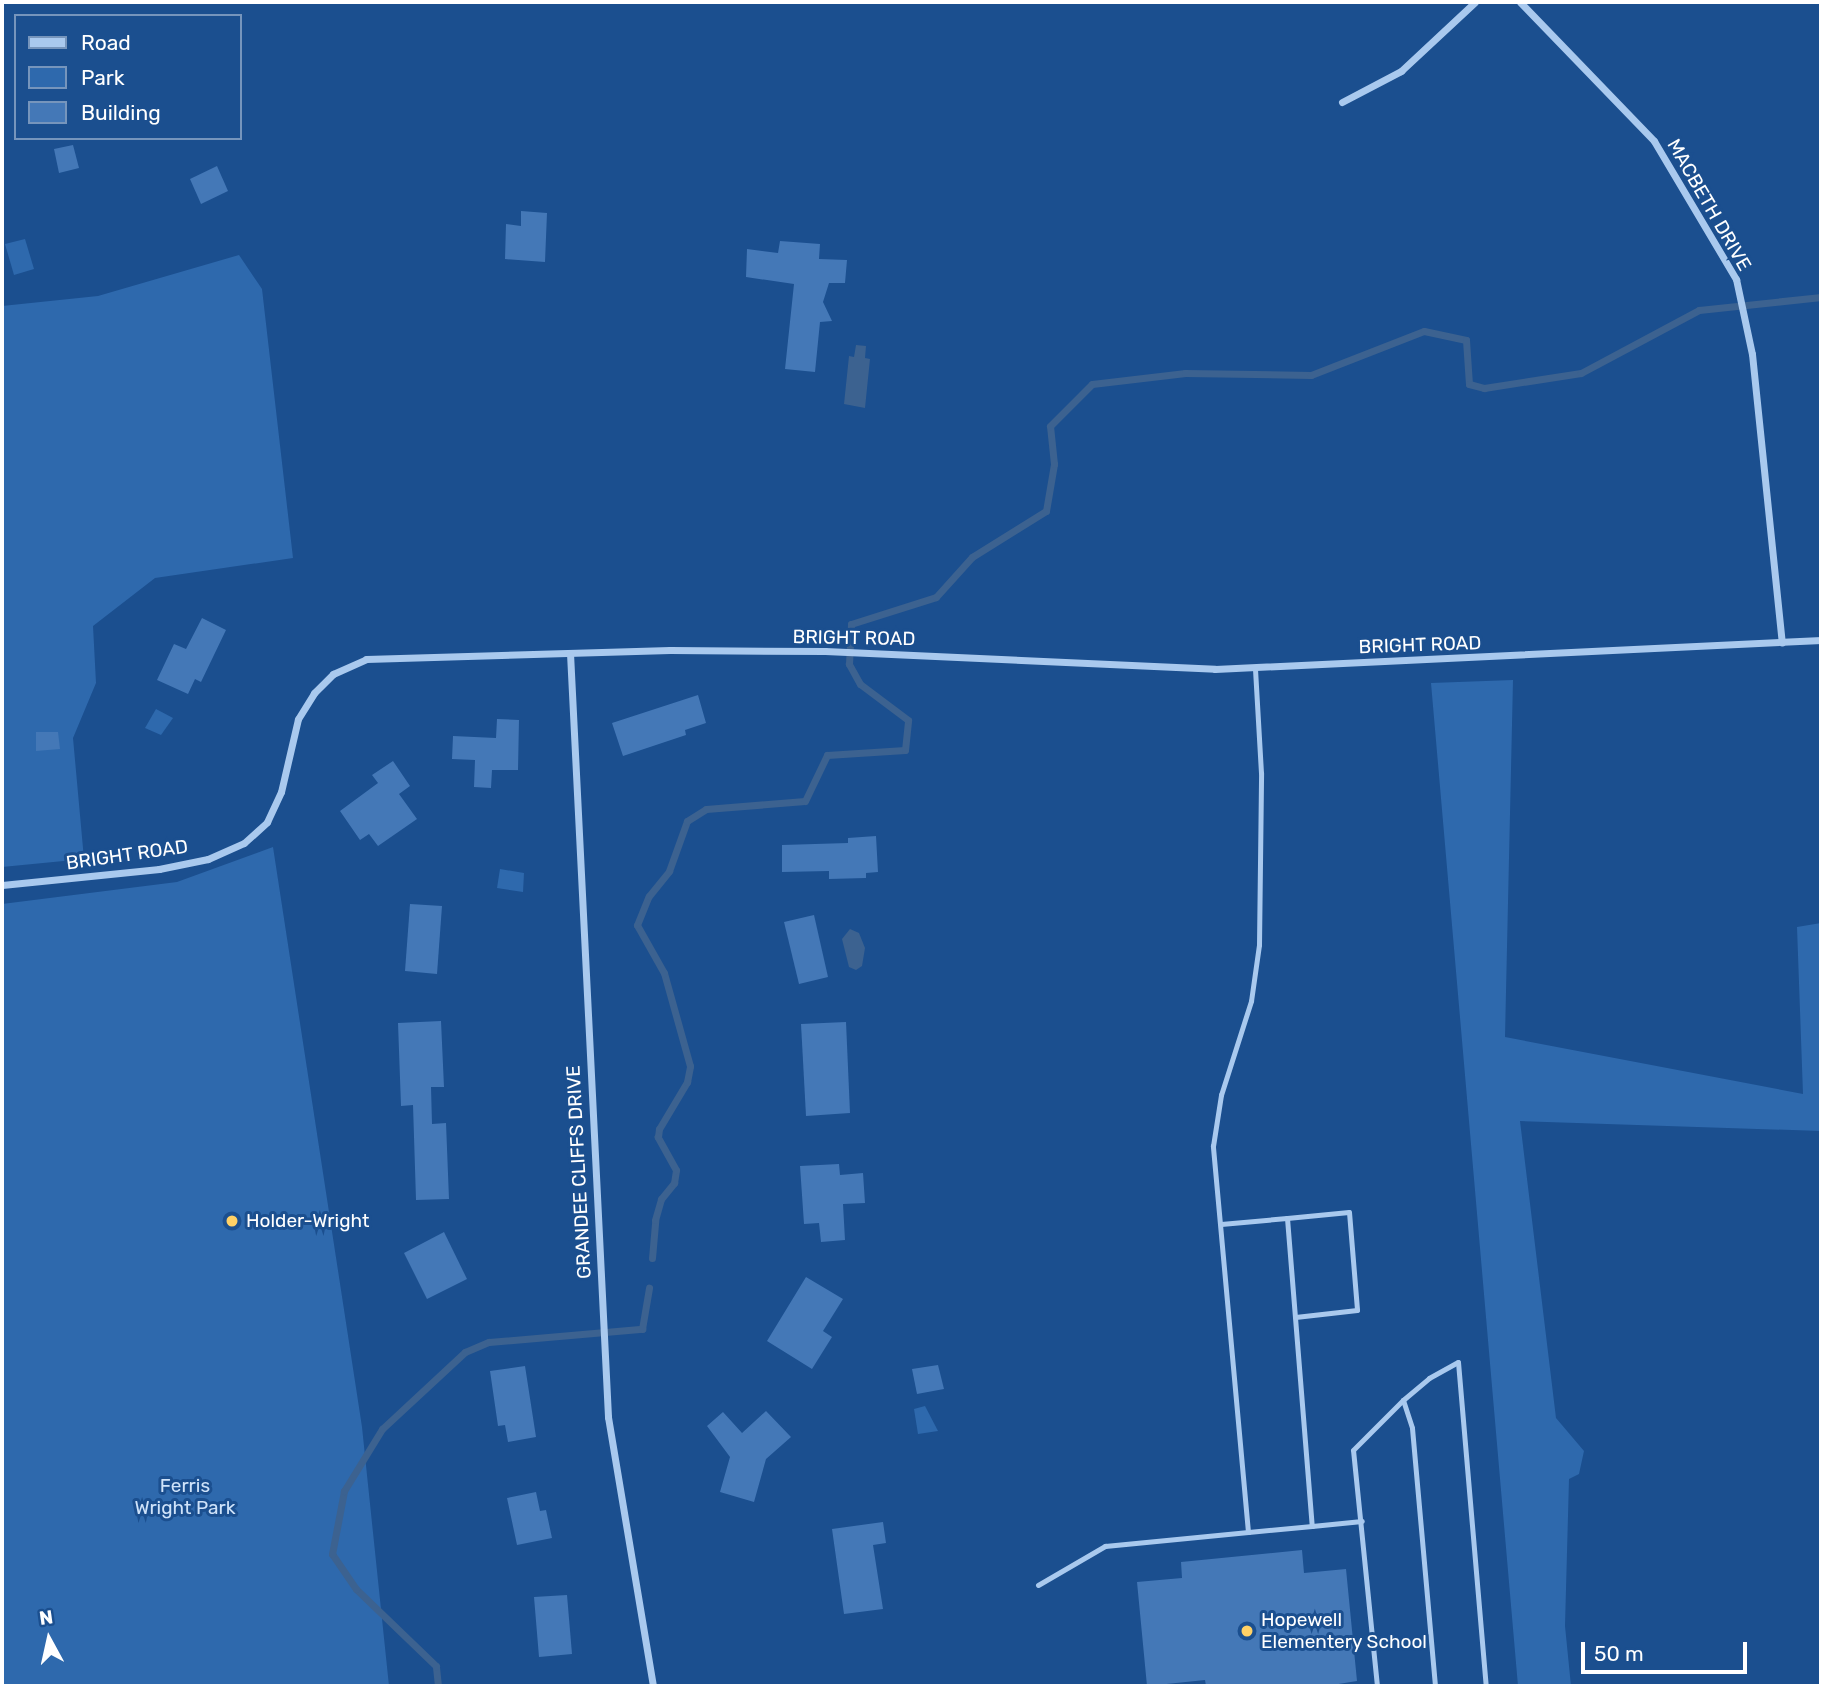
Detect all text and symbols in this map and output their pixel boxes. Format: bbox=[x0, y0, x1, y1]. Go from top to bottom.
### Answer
legend bbox=[14, 14, 242, 140]
text: Road bbox=[81, 30, 131, 55]
text: Park bbox=[81, 65, 125, 90]
text: Building bbox=[81, 100, 161, 125]
street label: MACBETH DRIVE bbox=[1662, 135, 1756, 275]
street label: BRIGHT ROAD bbox=[792, 626, 916, 650]
street label: BRIGHT ROAD bbox=[1358, 631, 1482, 659]
street label: BRIGHT ROAD bbox=[64, 835, 190, 875]
street label: GRANDEE CLIFFS DRIVE bbox=[562, 1065, 596, 1279]
place label: Holder-Wright bbox=[246, 1210, 369, 1232]
marker: Holder-Wright bbox=[224, 1213, 240, 1229]
park label: Ferris Wright Park bbox=[134, 1475, 236, 1519]
north arrow bbox=[14, 1604, 84, 1674]
text: N bbox=[38, 1605, 54, 1630]
place label: Hopewell Elementery School bbox=[1261, 1609, 1427, 1653]
marker: Hopewell Elementery School bbox=[1239, 1623, 1255, 1639]
scale bar bbox=[1585, 1628, 1751, 1672]
text: 50 m bbox=[1594, 1641, 1644, 1666]

